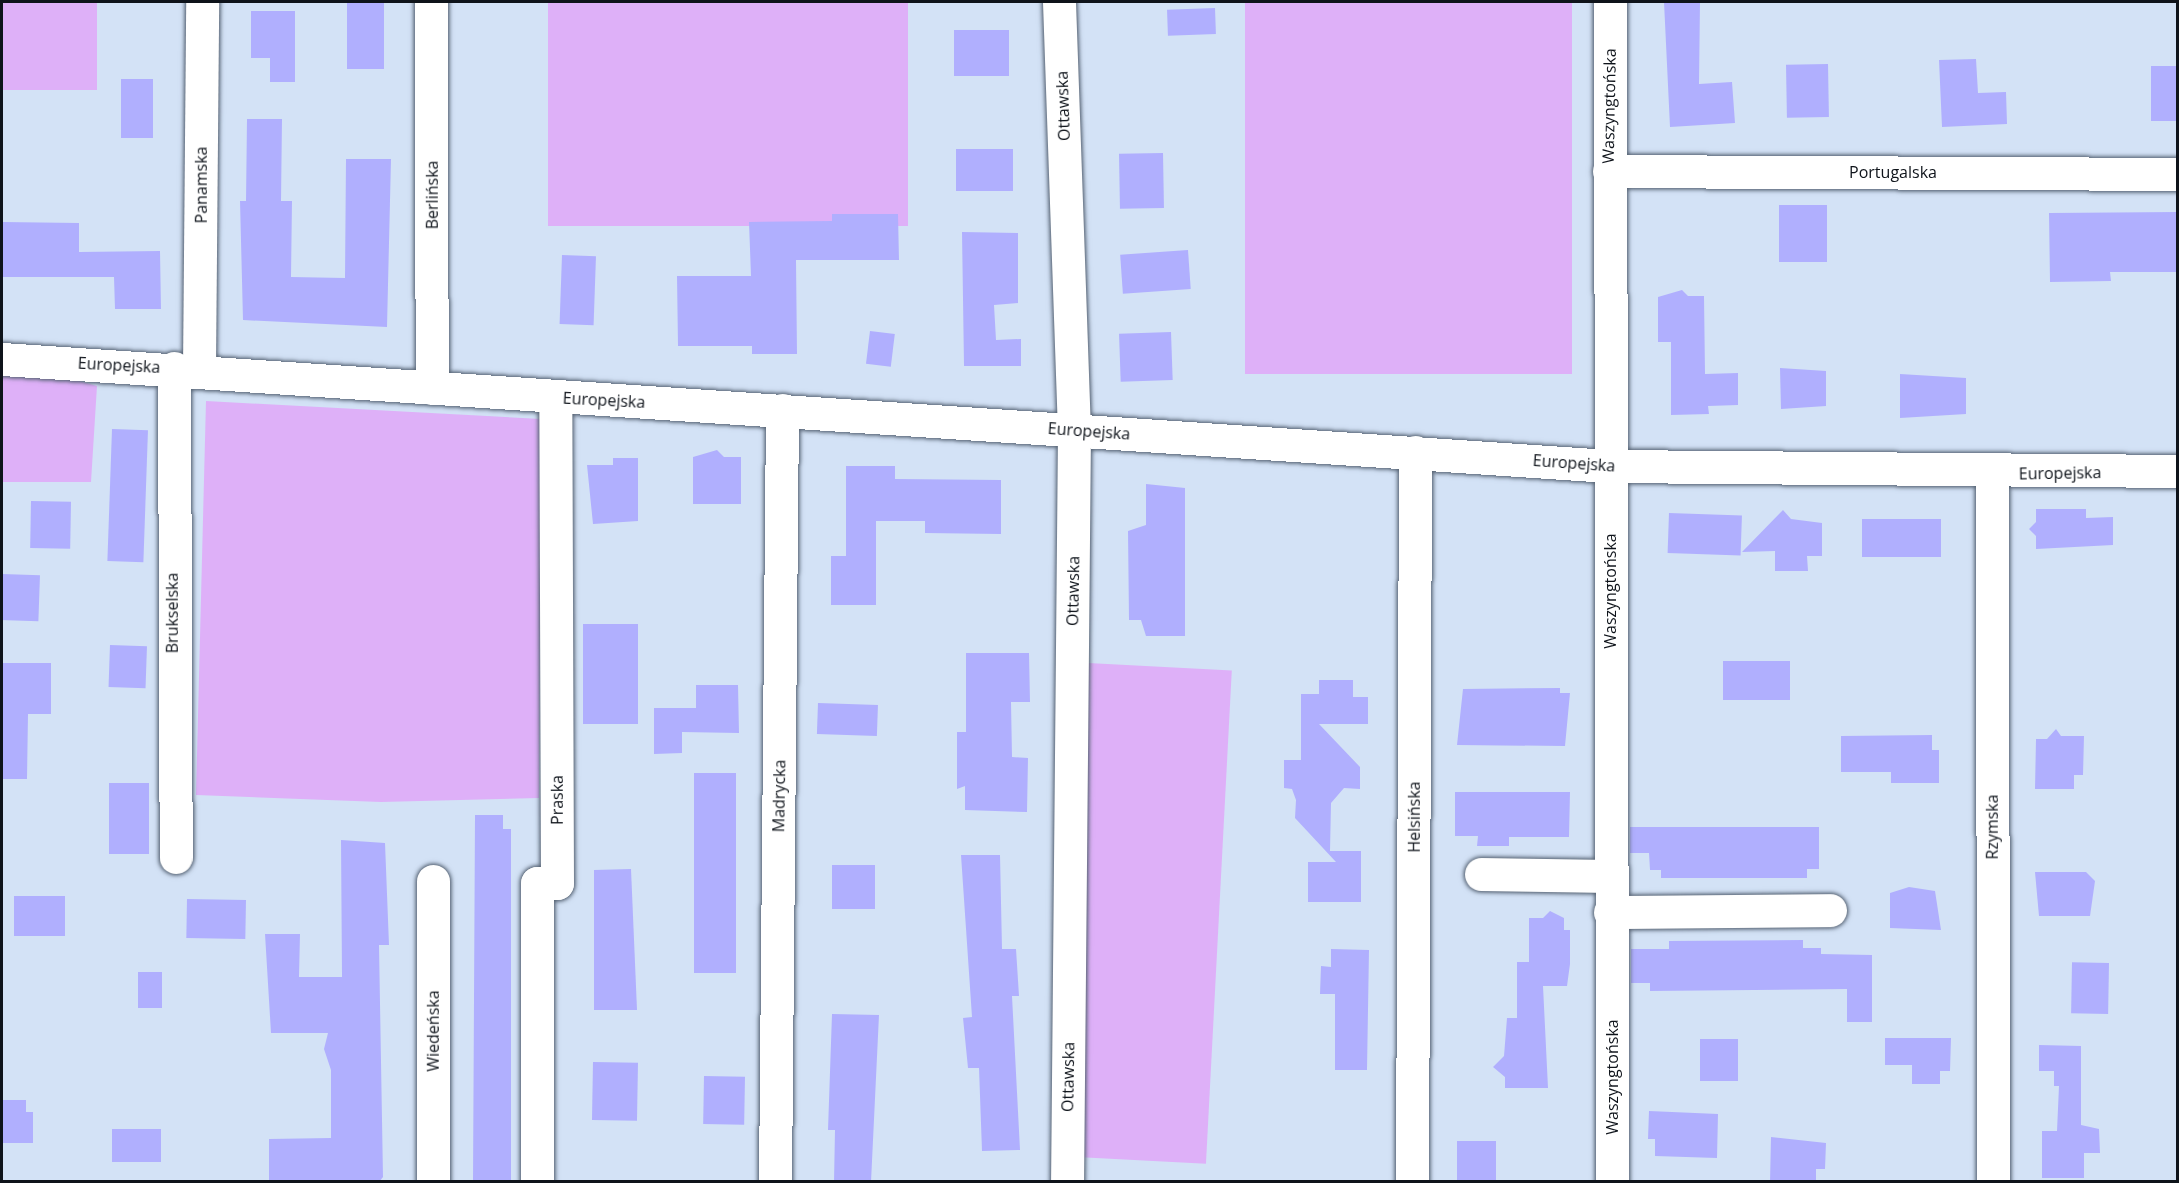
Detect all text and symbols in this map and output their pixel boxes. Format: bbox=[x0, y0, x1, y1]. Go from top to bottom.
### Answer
street label: Waszyngtońska bbox=[1598, 48, 1620, 164]
street label: Ottawska bbox=[1052, 71, 1074, 141]
street label: Panamska bbox=[191, 147, 211, 223]
street label: Berlińska bbox=[422, 161, 442, 229]
street label: Portugalska bbox=[1849, 162, 1937, 182]
street label: Europejska bbox=[77, 353, 161, 377]
street label: Europejska bbox=[562, 388, 646, 412]
street label: Europejska bbox=[1047, 419, 1131, 443]
street label: Europejska bbox=[1532, 451, 1616, 475]
street label: Europejska bbox=[2019, 463, 2101, 483]
street label: Waszyngtońska bbox=[1600, 533, 1620, 649]
street label: Ottawska bbox=[1063, 556, 1083, 626]
street label: Brukselska bbox=[162, 573, 182, 653]
street label: Madrycka bbox=[769, 760, 789, 832]
street label: Praska bbox=[547, 775, 567, 825]
street label: Helsińska bbox=[1404, 781, 1424, 853]
street label: Rzymska bbox=[1982, 794, 2002, 860]
street label: Wiedeńska bbox=[423, 990, 443, 1072]
street label: Waszyngtońska bbox=[1602, 1019, 1622, 1135]
street label: Ottawska bbox=[1058, 1042, 1078, 1112]

